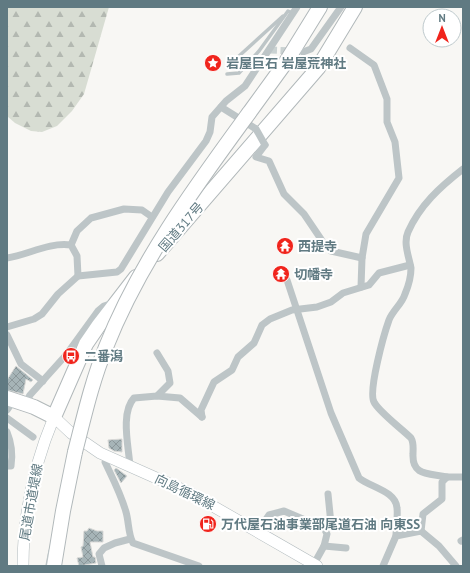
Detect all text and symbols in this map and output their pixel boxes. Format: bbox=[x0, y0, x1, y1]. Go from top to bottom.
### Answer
north arrow bbox=[422, 8, 462, 48]
text: N bbox=[438, 11, 446, 25]
place icon: 岩屋巨石 岩屋荒神社 bbox=[203, 53, 223, 73]
place label: 岩屋巨石 岩屋荒神社 bbox=[226, 55, 346, 72]
street label: 国道317号 bbox=[155, 199, 207, 255]
temple icon: 西提寺 bbox=[275, 236, 295, 256]
place label: 西提寺 bbox=[298, 238, 337, 255]
temple icon: 切幡寺 bbox=[271, 264, 291, 284]
place label: 切幡寺 bbox=[294, 266, 333, 283]
bus stop icon: 二番潟 bbox=[61, 346, 81, 366]
place label: 二番潟 bbox=[84, 348, 123, 365]
street label: 尾道市道堤線 bbox=[16, 462, 46, 542]
street label: 向島循環線 bbox=[152, 470, 218, 514]
fuel station icon: 万代屋石油事業部尾道石油 向東SS bbox=[198, 514, 218, 534]
place label: 万代屋石油事業部尾道石油 向東SS bbox=[221, 516, 420, 533]

